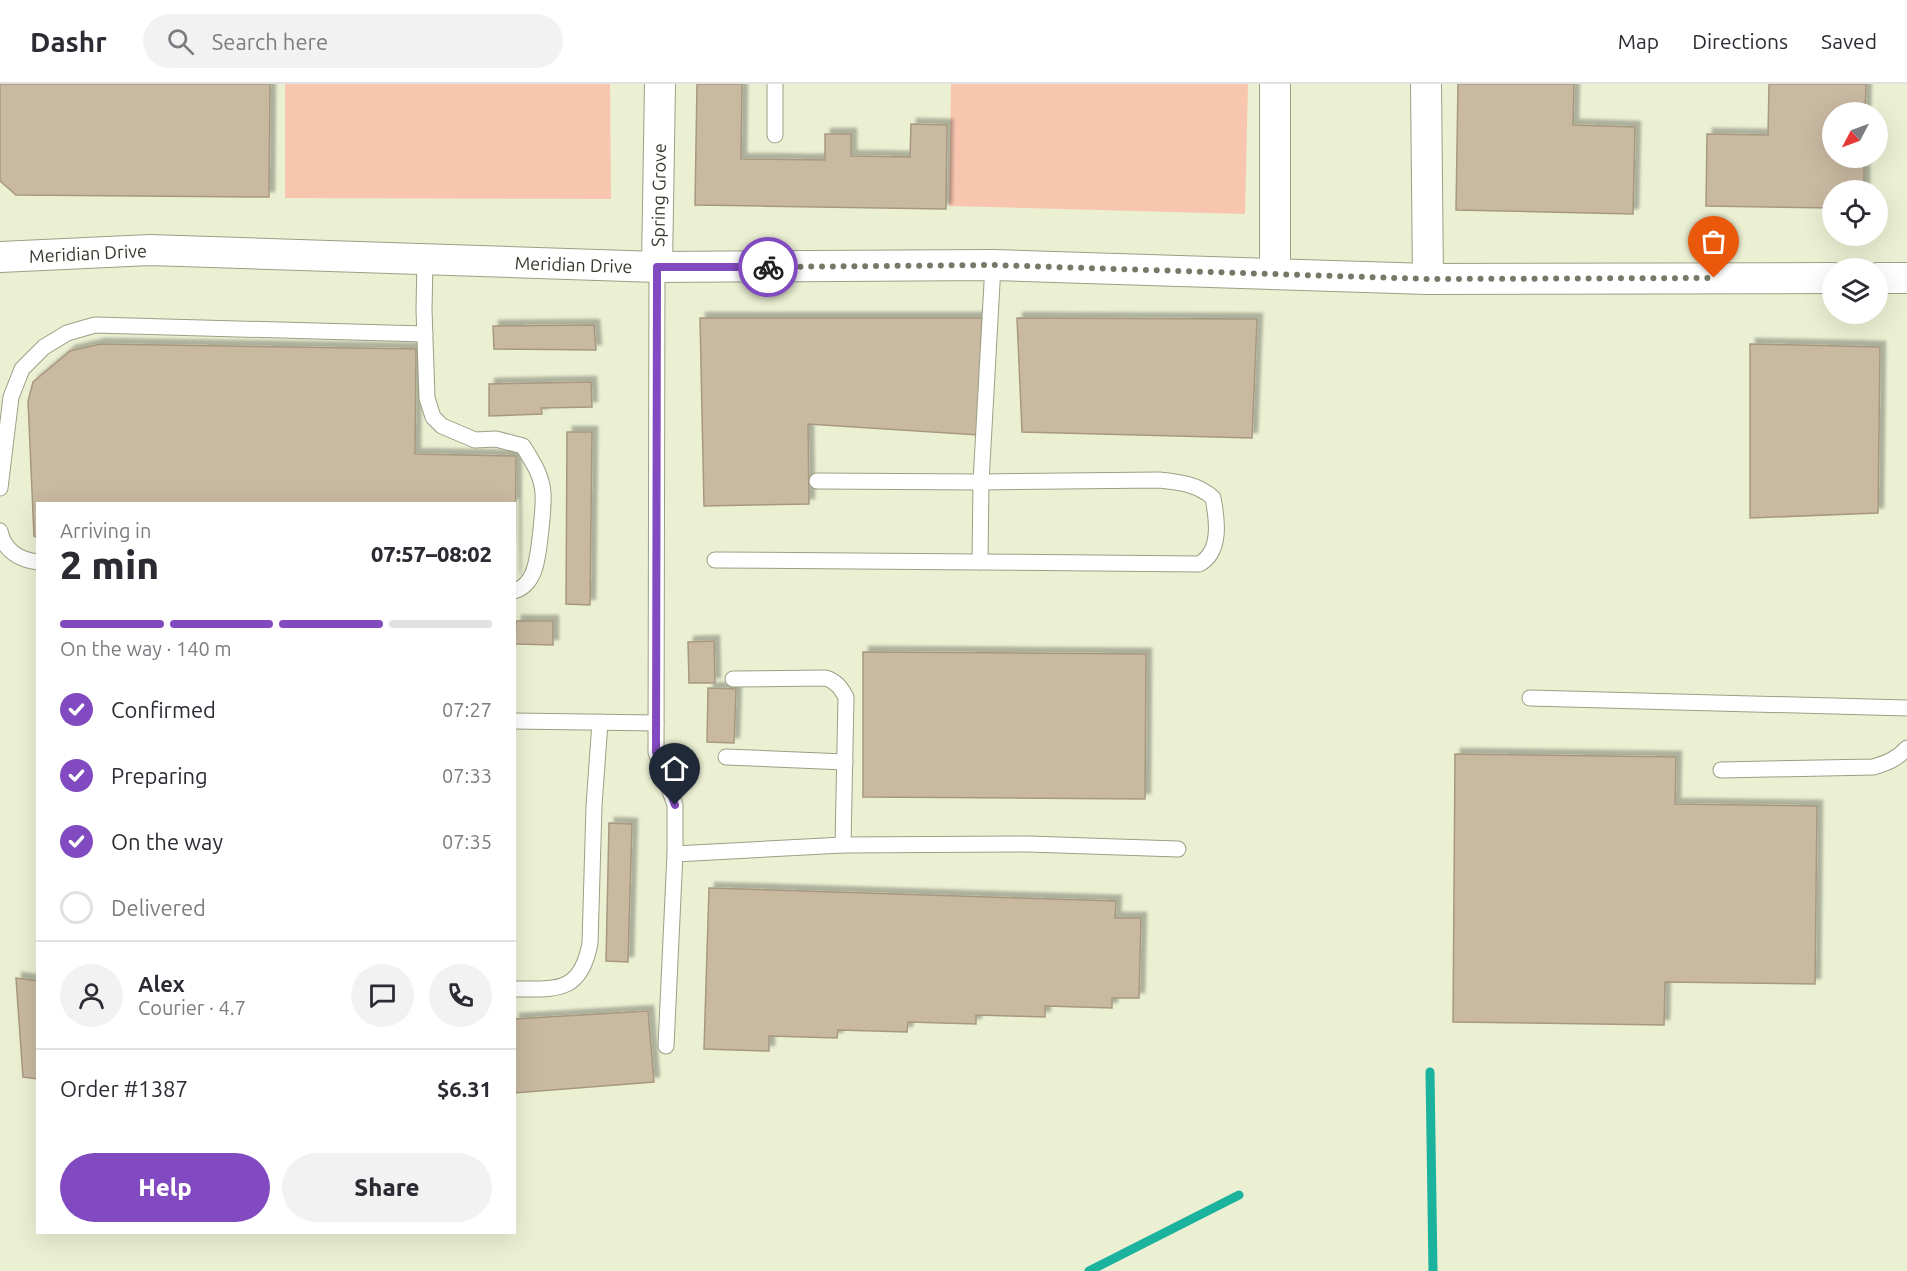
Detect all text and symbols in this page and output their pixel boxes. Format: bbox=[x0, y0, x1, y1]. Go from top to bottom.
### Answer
search box bbox=[143, 14, 563, 68]
icon: search bbox=[164, 25, 197, 58]
text: Dashr bbox=[30, 26, 107, 57]
text: Search here bbox=[212, 29, 328, 54]
text: Map bbox=[1618, 29, 1659, 53]
text: Directions bbox=[1692, 29, 1788, 53]
text: Saved bbox=[1821, 29, 1877, 53]
north arrow bbox=[1822, 102, 1888, 168]
map controls bbox=[1822, 102, 1888, 324]
street label: Spring Grove bbox=[647, 143, 669, 247]
button: locate bbox=[1822, 180, 1888, 246]
pin bbox=[1688, 216, 1739, 278]
icon: bag bbox=[1697, 225, 1730, 258]
courier bbox=[738, 237, 798, 297]
street label: Meridian Drive bbox=[29, 240, 147, 266]
icon: bike bbox=[752, 251, 785, 284]
street label: Meridian Drive bbox=[514, 252, 633, 276]
button: layers bbox=[1822, 258, 1888, 324]
text: Arriving in bbox=[60, 519, 151, 542]
text: 07:57–08:02 bbox=[371, 541, 492, 566]
text: 2 min bbox=[60, 543, 159, 586]
text: On the way · 140 m bbox=[60, 637, 232, 660]
icon: check bbox=[60, 693, 93, 726]
text: Confirmed bbox=[111, 697, 216, 722]
text: 07:27 bbox=[442, 698, 492, 721]
pin bbox=[649, 743, 700, 805]
icon: home bbox=[658, 752, 691, 785]
icon: check bbox=[60, 759, 93, 792]
text: Preparing bbox=[111, 763, 208, 788]
text: 07:33 bbox=[442, 764, 492, 787]
icon: check bbox=[60, 825, 93, 858]
text: On the way bbox=[111, 829, 223, 854]
text: 07:35 bbox=[442, 830, 492, 853]
text: Delivered bbox=[111, 895, 206, 920]
button: person bbox=[60, 964, 123, 1027]
button: chat bbox=[351, 964, 414, 1027]
button: phone bbox=[429, 964, 492, 1027]
text: Alex bbox=[138, 971, 185, 996]
text: Courier · 4.7 bbox=[138, 996, 246, 1019]
text: Order #1387 bbox=[60, 1076, 188, 1101]
text: $6.31 bbox=[437, 1076, 492, 1101]
button: Help bbox=[60, 1153, 270, 1222]
button: Share bbox=[282, 1153, 492, 1222]

